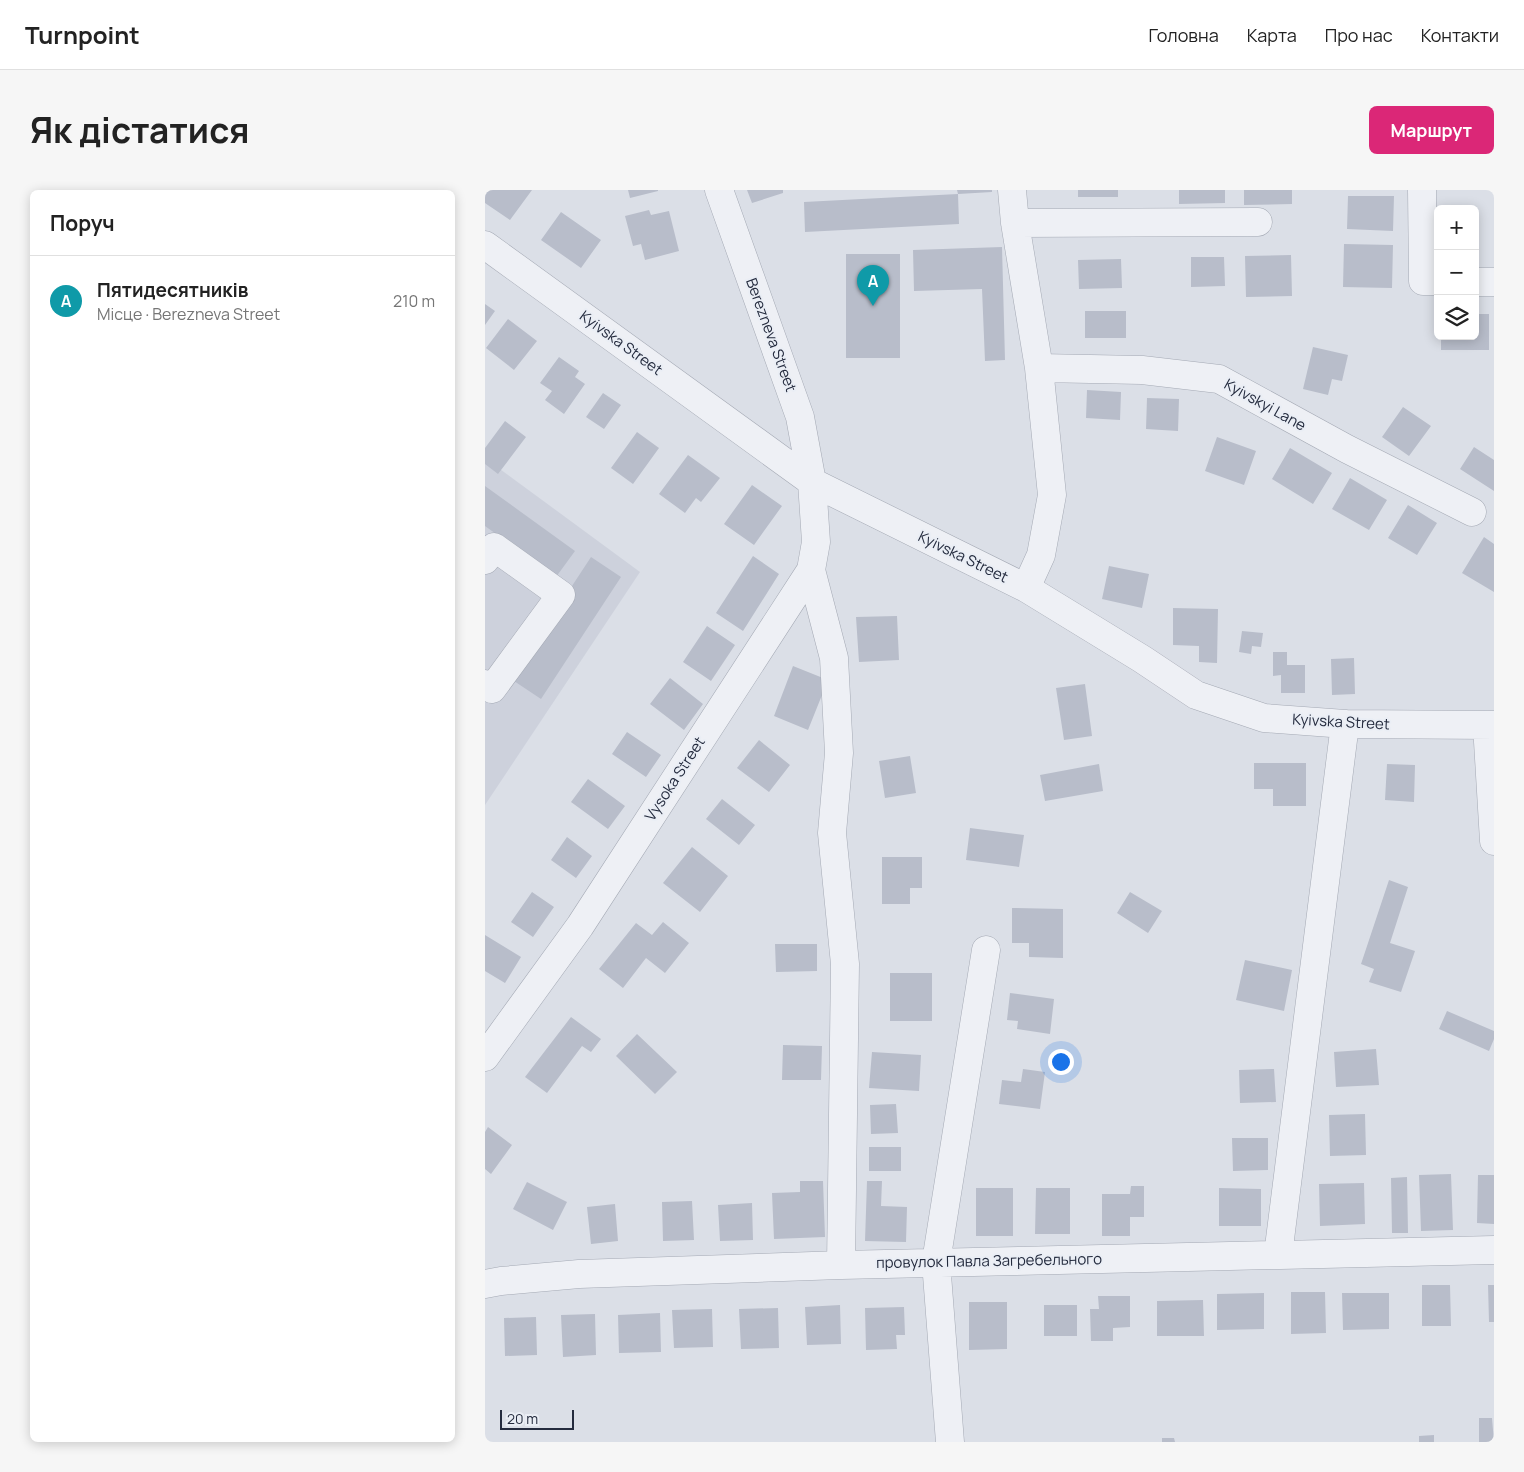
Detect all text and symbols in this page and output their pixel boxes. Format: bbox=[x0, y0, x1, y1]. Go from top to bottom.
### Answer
text: Turnpoint bbox=[25, 18, 140, 51]
text: Головна bbox=[1149, 23, 1219, 47]
text: Карта bbox=[1247, 23, 1297, 47]
text: Про нас bbox=[1325, 23, 1393, 47]
text: Контакти bbox=[1421, 23, 1499, 47]
text: Як дістатися bbox=[30, 106, 249, 154]
button: Маршрут bbox=[1369, 106, 1494, 154]
map controls bbox=[1434, 205, 1479, 340]
button: + bbox=[1434, 205, 1479, 250]
text: Поруч bbox=[50, 209, 115, 237]
button: − bbox=[1434, 250, 1479, 295]
pin: A bbox=[857, 265, 889, 306]
street label: Berezneva Street bbox=[741, 275, 802, 395]
text: Пятидесятників bbox=[97, 277, 248, 303]
text: A bbox=[61, 290, 71, 312]
text: 210 m bbox=[393, 290, 435, 312]
button: layers bbox=[1434, 295, 1479, 340]
text: Місце · Berezneva Street bbox=[97, 303, 280, 325]
street label: Kyivska Street bbox=[576, 305, 667, 380]
street label: Kyivskyi Lane bbox=[1221, 373, 1310, 436]
street label: Kyivska Street bbox=[915, 526, 1012, 587]
street label: Kyivska Street bbox=[1292, 708, 1390, 735]
street label: Vysoka Street bbox=[639, 733, 710, 825]
your location bbox=[1048, 1049, 1074, 1075]
street label: провулок Павла Загребельного bbox=[876, 1248, 1102, 1273]
scale bar bbox=[500, 1407, 574, 1430]
text: 20 m bbox=[507, 1409, 538, 1428]

